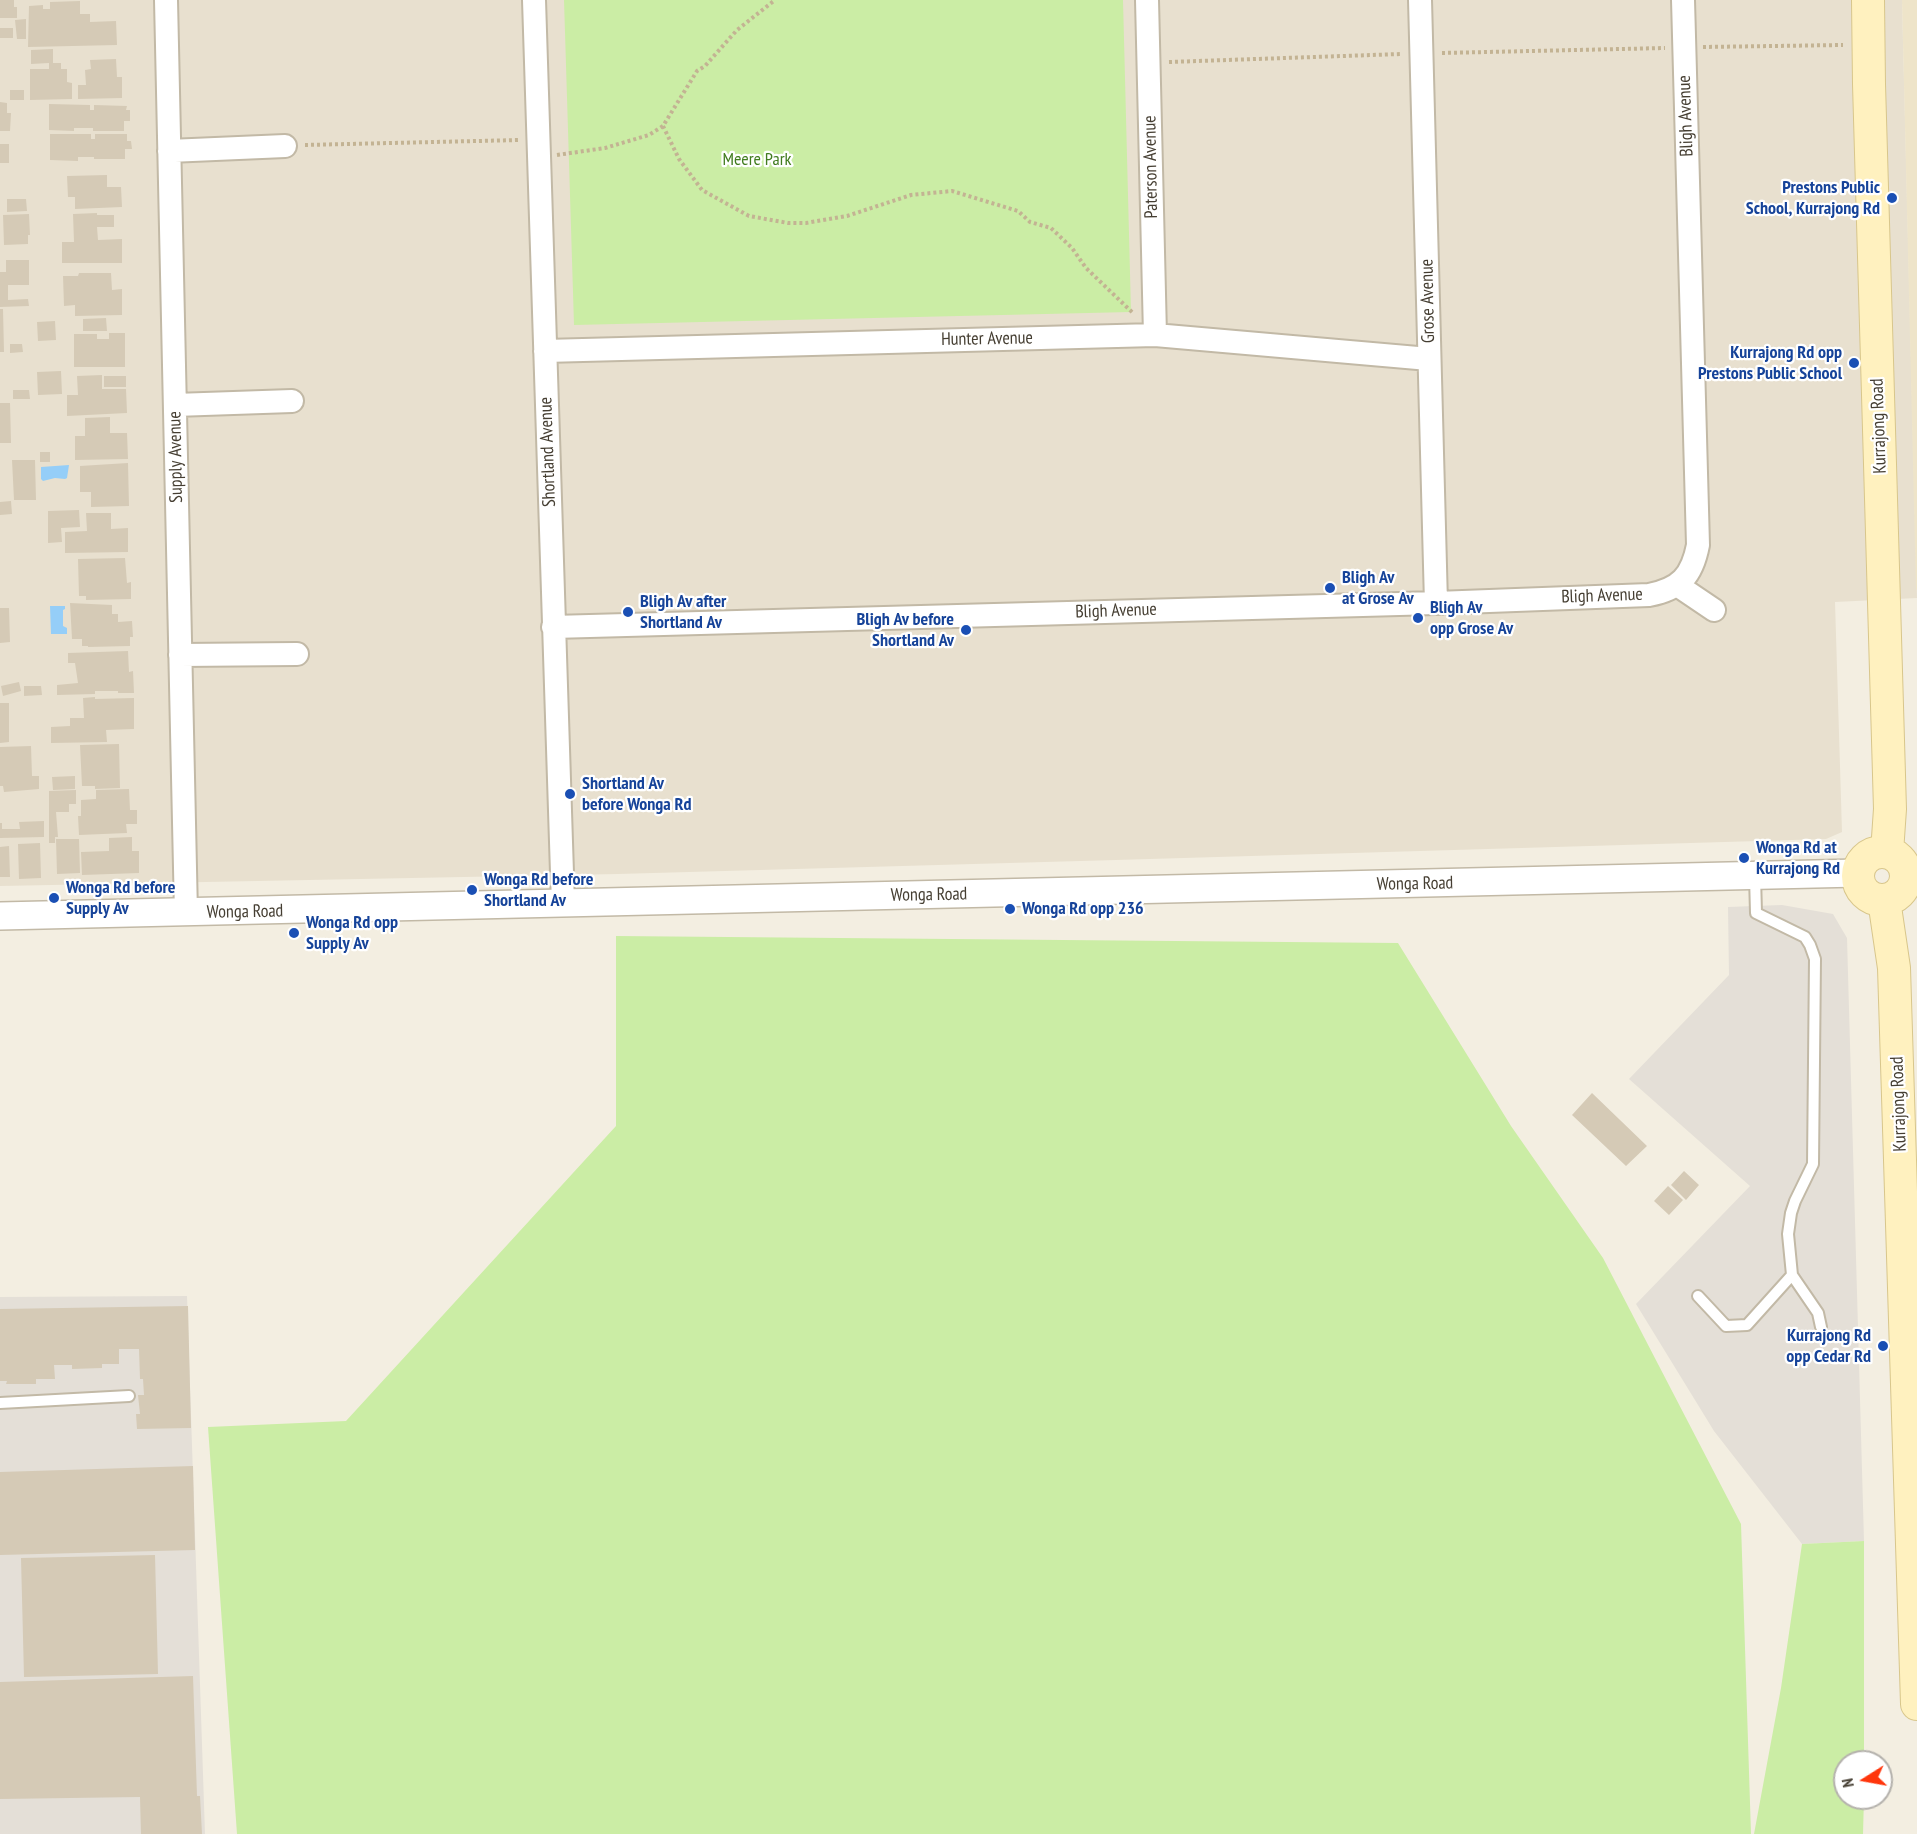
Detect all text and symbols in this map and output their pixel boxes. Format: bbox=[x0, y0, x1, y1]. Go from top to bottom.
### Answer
street label: Bligh Avenue bbox=[1674, 75, 1698, 157]
street label: Paterson Avenue bbox=[1139, 115, 1163, 219]
park label: Meere Park bbox=[722, 149, 792, 171]
place label: Prestons Public School, Kurrajong Rd bbox=[1746, 177, 1880, 219]
marker: Prestons Public School, Kurrajong Rd bbox=[1885, 191, 1899, 205]
street label: Grose Avenue bbox=[1416, 259, 1440, 343]
street label: Hunter Avenue bbox=[941, 327, 1033, 351]
place label: Kurrajong Rd opp Prestons Public School bbox=[1698, 342, 1842, 385]
marker: Kurrajong Rd opp Prestons Public School bbox=[1847, 356, 1861, 370]
street label: Kurrajong Road bbox=[1867, 378, 1891, 474]
street label: Shortland Avenue bbox=[535, 397, 561, 507]
street label: Supply Avenue bbox=[164, 411, 188, 503]
place label: Bligh Av at Grose Av bbox=[1342, 567, 1414, 610]
marker: Bligh Av at Grose Av bbox=[1323, 581, 1337, 595]
street label: Bligh Avenue bbox=[1561, 584, 1643, 608]
place label: Bligh Av after Shortland Av bbox=[640, 591, 726, 634]
place label: Bligh Av opp Grose Av bbox=[1430, 597, 1513, 640]
street label: Bligh Avenue bbox=[1075, 599, 1157, 623]
marker: Bligh Av after Shortland Av bbox=[621, 605, 635, 619]
place label: Bligh Av before Shortland Av bbox=[857, 609, 954, 652]
marker: Bligh Av opp Grose Av bbox=[1411, 611, 1425, 625]
marker: Bligh Av before Shortland Av bbox=[959, 623, 973, 637]
place label: Shortland Av before Wonga Rd bbox=[582, 773, 692, 816]
marker: Shortland Av before Wonga Rd bbox=[563, 787, 577, 801]
place label: Wonga Rd at Kurrajong Rd bbox=[1756, 837, 1840, 880]
marker: Wonga Rd at Kurrajong Rd bbox=[1737, 851, 1751, 865]
place label: Wonga Rd before Shortland Av bbox=[484, 869, 594, 912]
street label: Wonga Road bbox=[1377, 873, 1453, 895]
place label: Wonga Rd before Supply Av bbox=[66, 877, 176, 920]
marker: Wonga Rd before Shortland Av bbox=[465, 883, 479, 897]
street label: Wonga Road bbox=[891, 884, 967, 906]
marker: Wonga Rd before Supply Av bbox=[47, 891, 61, 905]
place label: Wonga Rd opp 236 bbox=[1022, 898, 1144, 920]
street label: Wonga Road bbox=[207, 901, 283, 923]
marker: Wonga Rd opp 236 bbox=[1003, 902, 1017, 916]
place label: Wonga Rd opp Supply Av bbox=[306, 912, 398, 954]
marker: Wonga Rd opp Supply Av bbox=[287, 926, 301, 940]
street label: Kurrajong Road bbox=[1887, 1056, 1911, 1152]
place label: Kurrajong Rd opp Cedar Rd bbox=[1786, 1325, 1871, 1368]
marker: Kurrajong Rd opp Cedar Rd bbox=[1876, 1339, 1890, 1353]
north arrow bbox=[1833, 1750, 1893, 1810]
text: N bbox=[1837, 1777, 1858, 1789]

